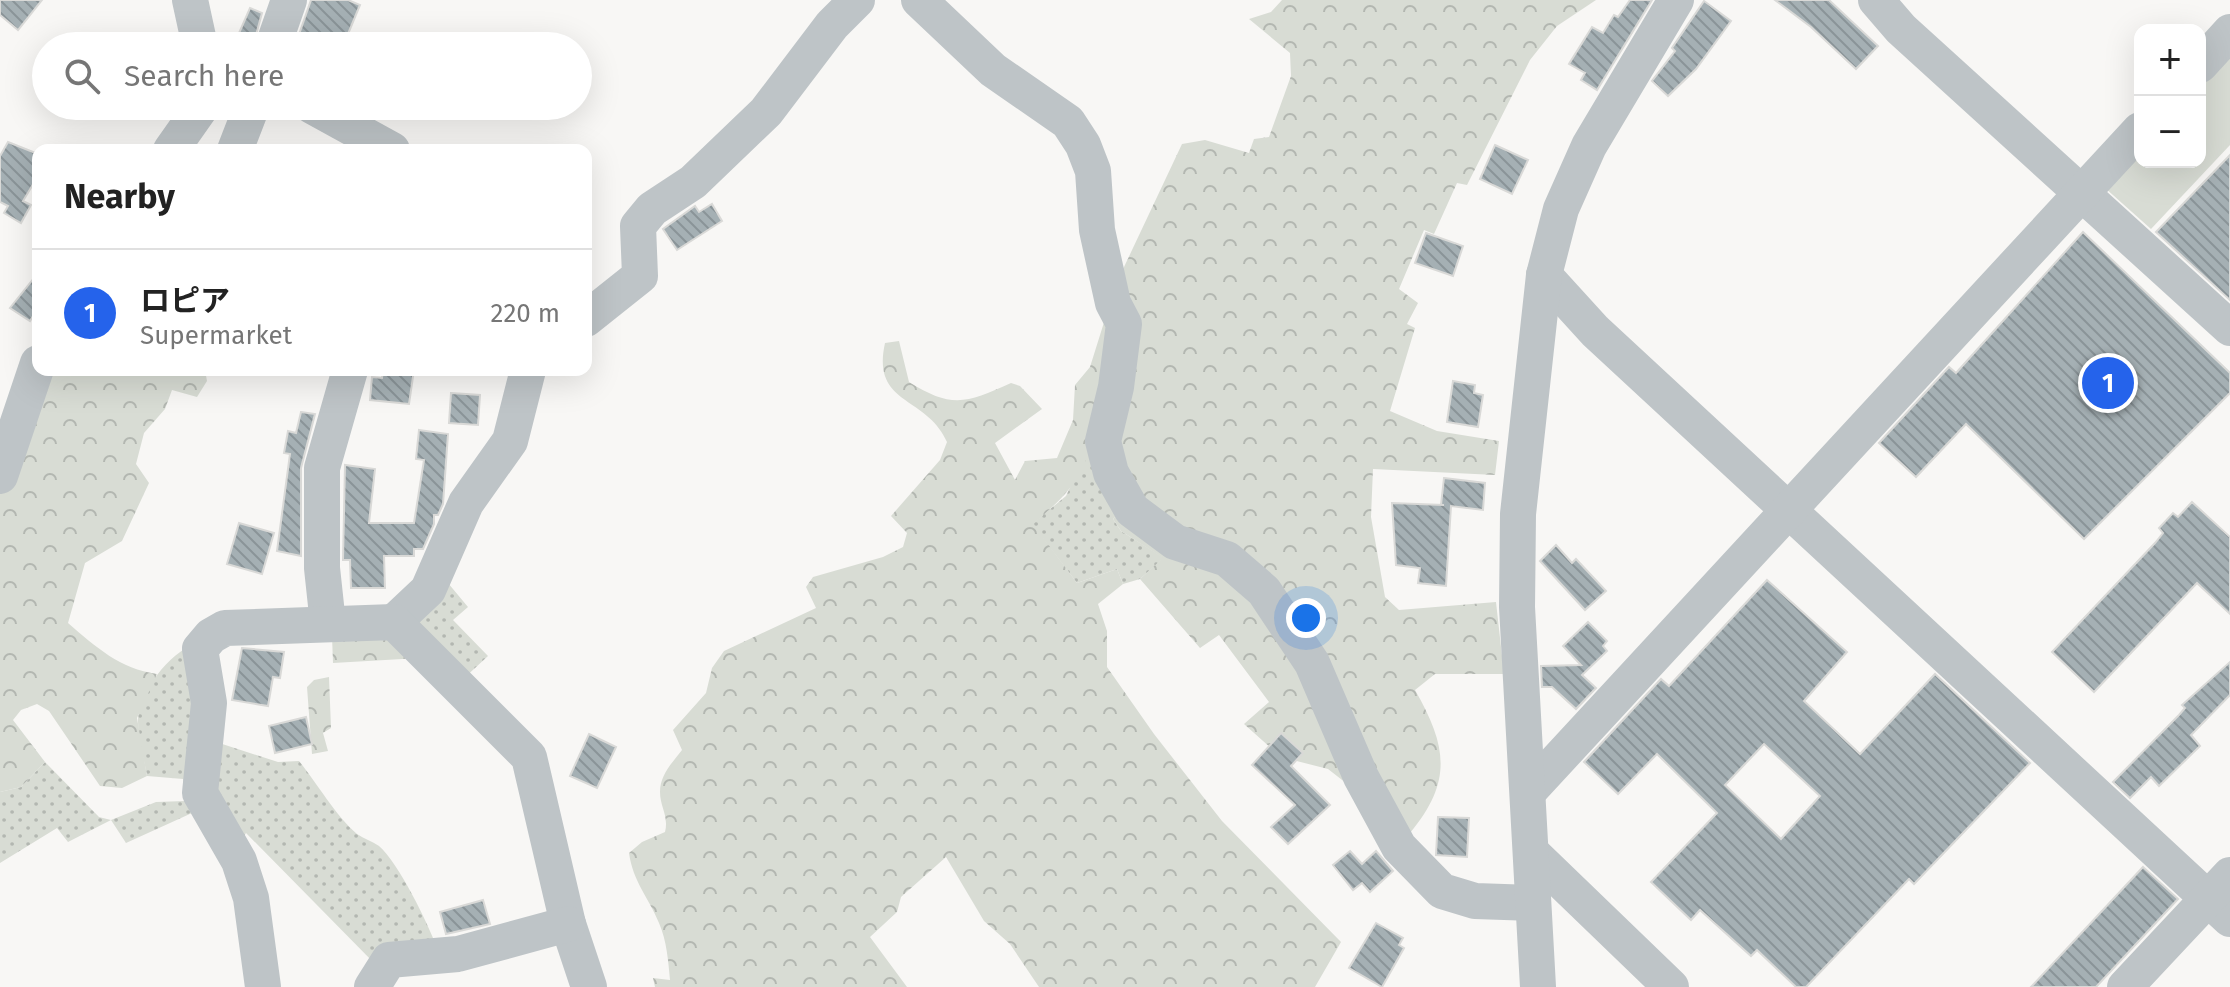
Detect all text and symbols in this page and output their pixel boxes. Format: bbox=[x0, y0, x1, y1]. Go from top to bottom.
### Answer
map controls bbox=[2134, 24, 2206, 168]
button: + bbox=[2134, 24, 2206, 96]
search box bbox=[32, 32, 592, 120]
icon: search bbox=[60, 54, 104, 98]
text: Search here bbox=[124, 58, 284, 94]
button: − bbox=[2134, 96, 2206, 168]
text: Nearby bbox=[64, 176, 175, 217]
text: ロピア bbox=[140, 283, 230, 319]
text: 1 bbox=[84, 298, 96, 329]
text: 220 m bbox=[491, 298, 560, 329]
text: Supermarket bbox=[140, 320, 292, 351]
pin: 1 bbox=[2082, 353, 2134, 413]
your location bbox=[1286, 598, 1326, 638]

